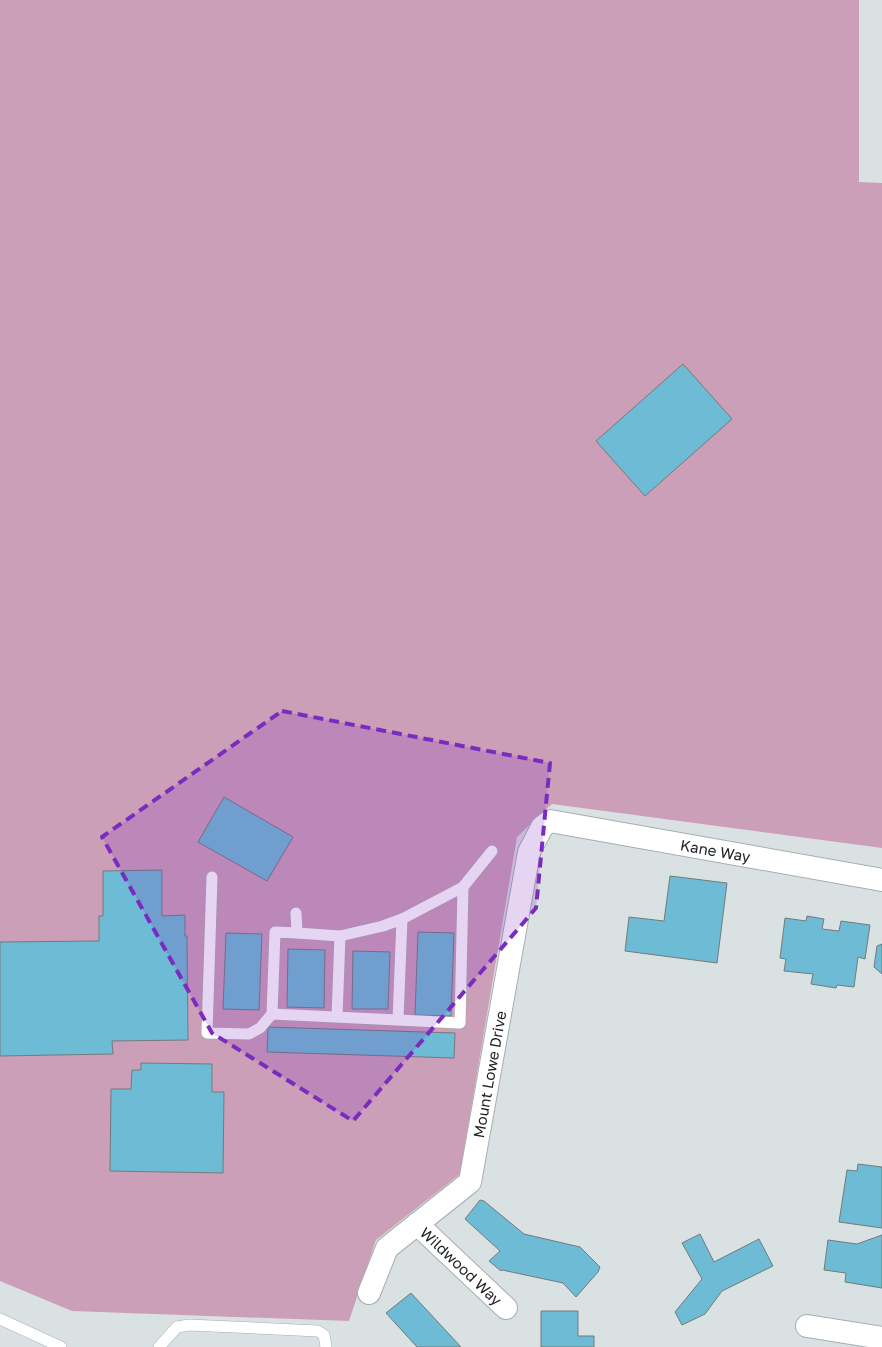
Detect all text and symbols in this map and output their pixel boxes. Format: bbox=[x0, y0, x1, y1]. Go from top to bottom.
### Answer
street label: Kane Way bbox=[679, 835, 752, 866]
street label: Mount Lowe Drive bbox=[469, 1009, 510, 1139]
street label: Wildwood Way bbox=[417, 1223, 506, 1309]

